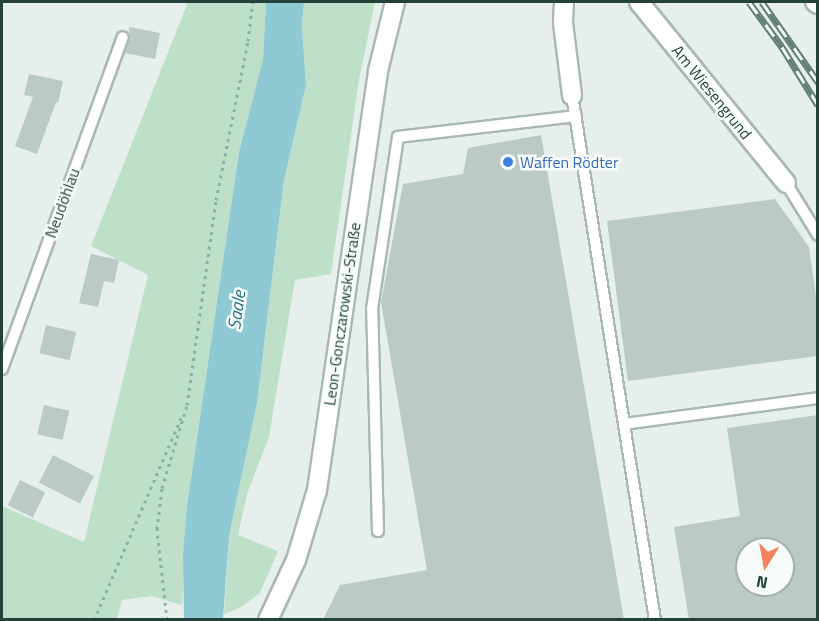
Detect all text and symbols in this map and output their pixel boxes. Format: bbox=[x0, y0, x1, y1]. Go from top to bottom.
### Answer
street label: Am Wiesengrund bbox=[668, 41, 756, 143]
place label: Waffen Rödter bbox=[520, 152, 618, 172]
marker: Waffen Rödter bbox=[501, 155, 515, 169]
street label: Neudöhlau bbox=[40, 165, 84, 241]
street label: Leon-Gonczarowski-Straße bbox=[320, 221, 364, 407]
water label: Saale bbox=[224, 289, 250, 331]
north arrow bbox=[735, 537, 795, 597]
text: N bbox=[754, 570, 770, 596]

